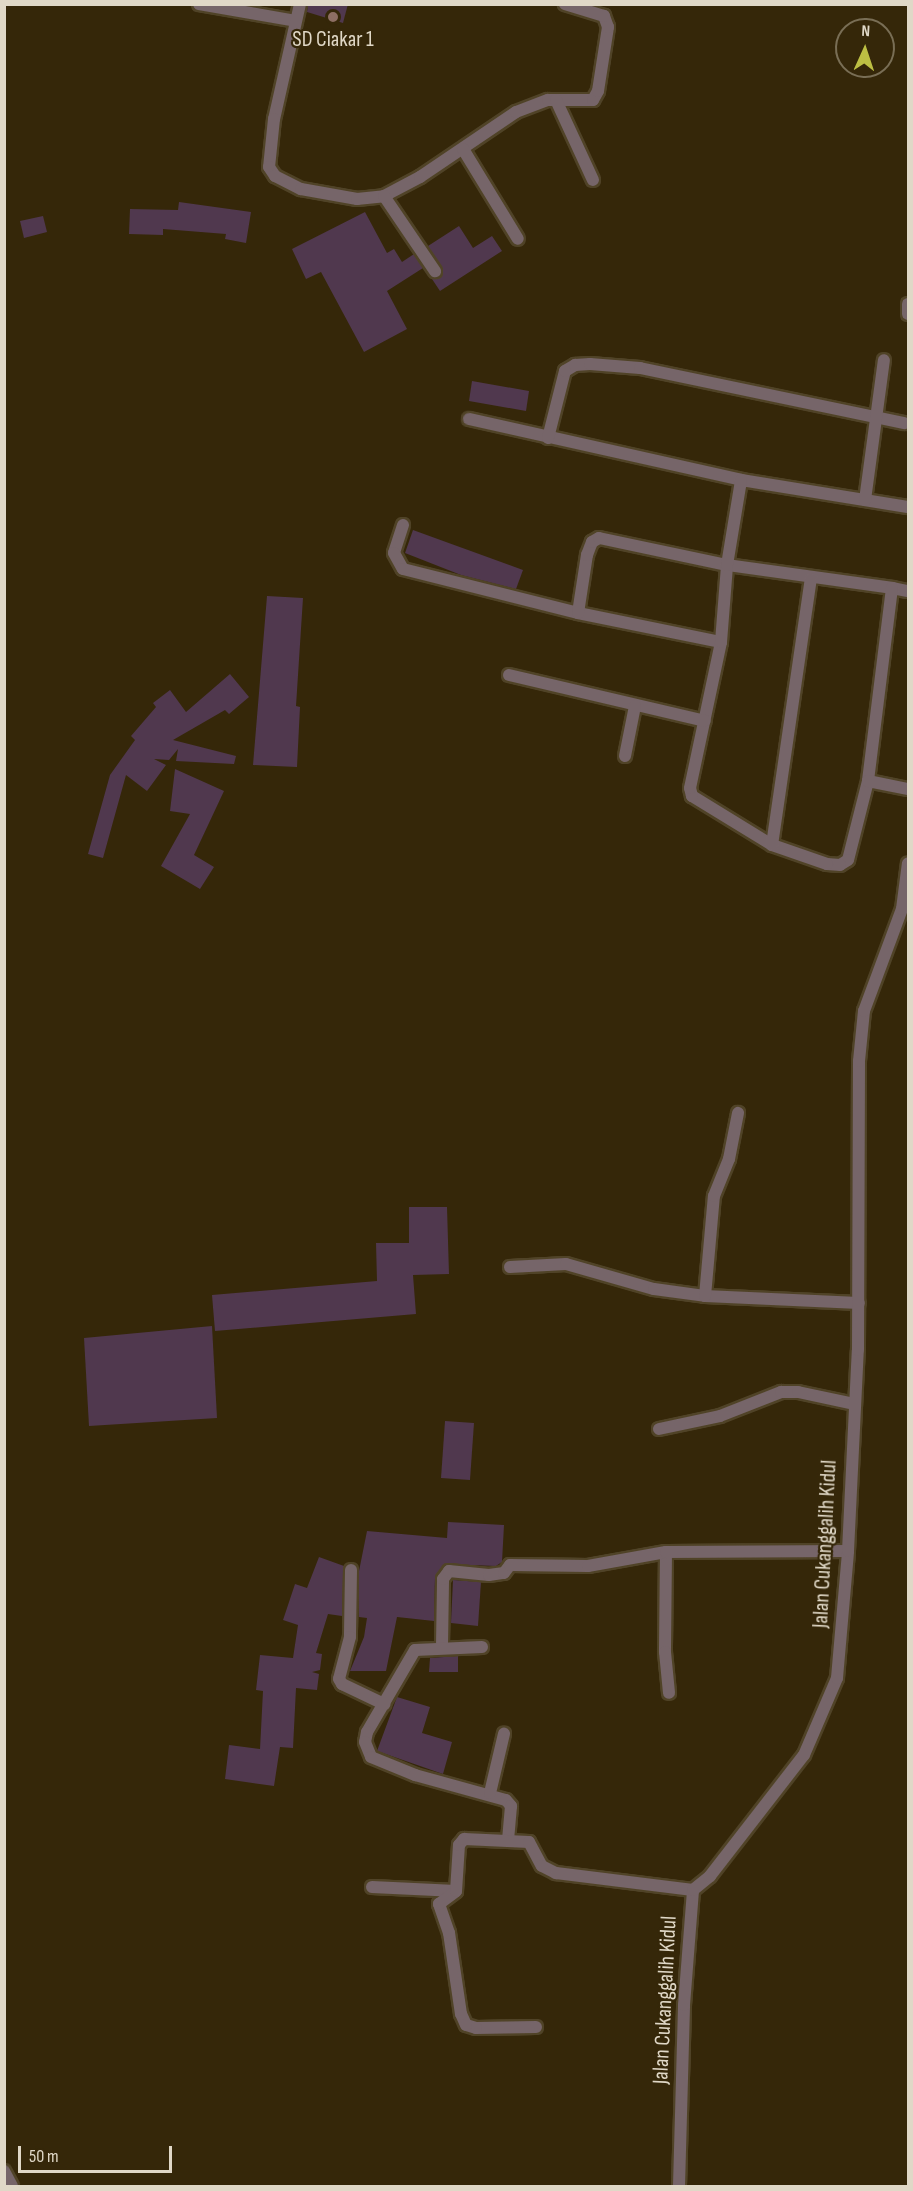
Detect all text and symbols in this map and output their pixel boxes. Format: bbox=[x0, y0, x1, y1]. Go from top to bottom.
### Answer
marker: SD Ciakar 1 bbox=[326, 10, 340, 24]
north arrow bbox=[835, 18, 895, 78]
text: N bbox=[861, 22, 871, 41]
place label: SD Ciakar 1 bbox=[292, 27, 374, 53]
street label: Jalan Cukanggalih Kidul bbox=[807, 1459, 843, 1629]
street label: Jalan Cukanggalih Kidul bbox=[647, 1915, 683, 2085]
scale bar bbox=[21, 2134, 176, 2172]
text: 50 m bbox=[29, 2146, 59, 2167]

